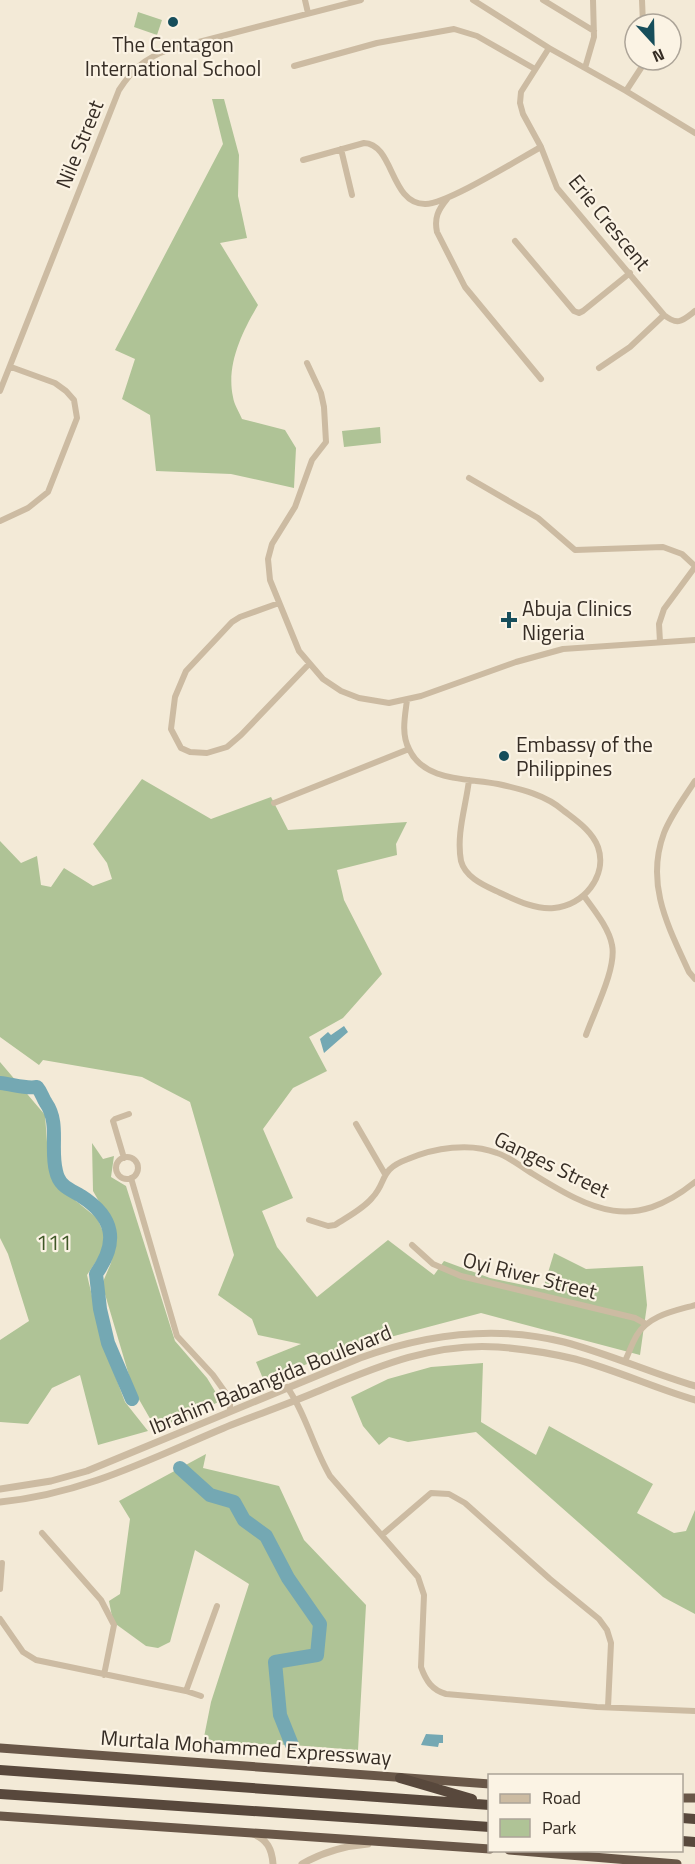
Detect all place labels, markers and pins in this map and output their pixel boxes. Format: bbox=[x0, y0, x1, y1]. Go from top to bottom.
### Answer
marker: The Centagon International School bbox=[166, 15, 180, 29]
place label: The Centagon International School bbox=[85, 28, 261, 84]
place label: Abuja Clinics Nigeria bbox=[522, 592, 632, 648]
marker: Abuja Clinics Nigeria bbox=[500, 611, 518, 629]
place label: Embassy of the Philippines bbox=[516, 728, 653, 784]
marker: Embassy of the Philippines bbox=[497, 749, 511, 763]

